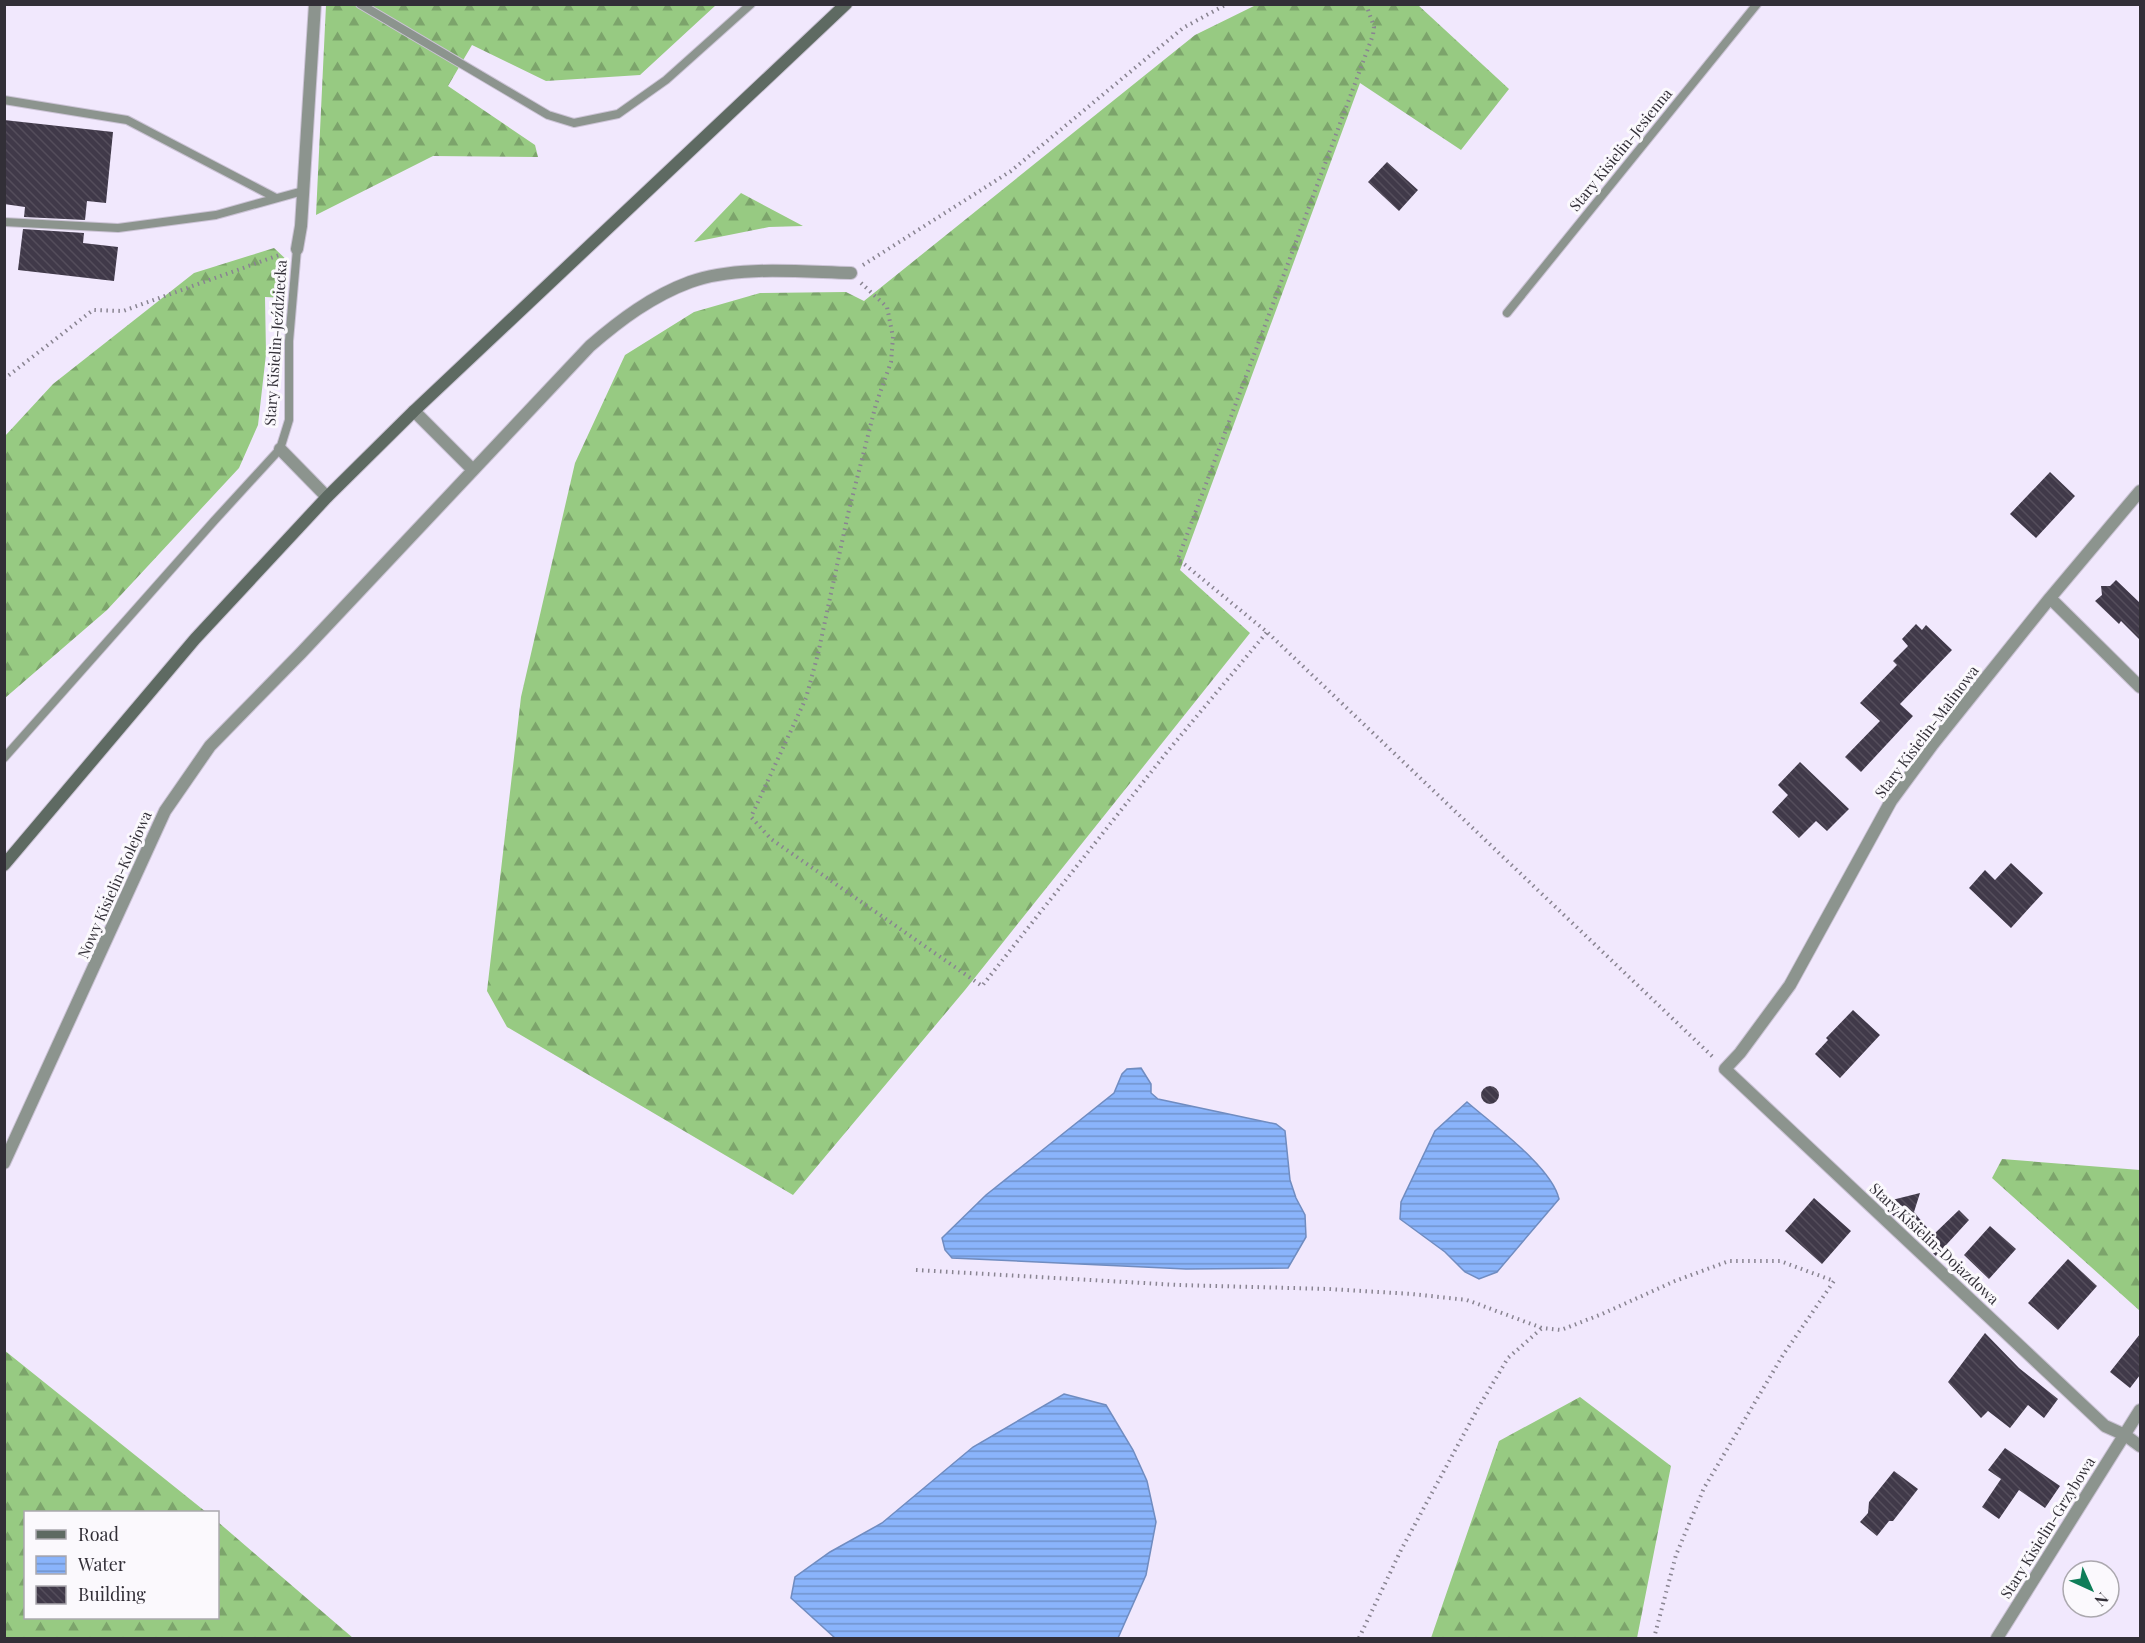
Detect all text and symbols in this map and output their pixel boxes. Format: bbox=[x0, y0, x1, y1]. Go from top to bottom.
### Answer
street label: Stary Kisielin-Jesienna bbox=[1564, 83, 1676, 215]
street label: Stary Kisielin-Jeździecka bbox=[259, 259, 291, 427]
street label: Stary Kisielin-Malinowa bbox=[1870, 660, 1983, 802]
street label: Nowy Kisielin-Kolejowa bbox=[73, 807, 156, 961]
street label: Stary Kisielin-Dojazdowa bbox=[1866, 1178, 2004, 1309]
street label: Stary Kisielin-Grzybowa bbox=[1995, 1452, 2099, 1602]
legend bbox=[24, 1511, 219, 1619]
text: Road bbox=[78, 1522, 119, 1546]
text: Water bbox=[77, 1552, 126, 1576]
north arrow bbox=[2061, 1559, 2121, 1619]
text: Building bbox=[78, 1582, 146, 1606]
text: N bbox=[2090, 1588, 2113, 1612]

